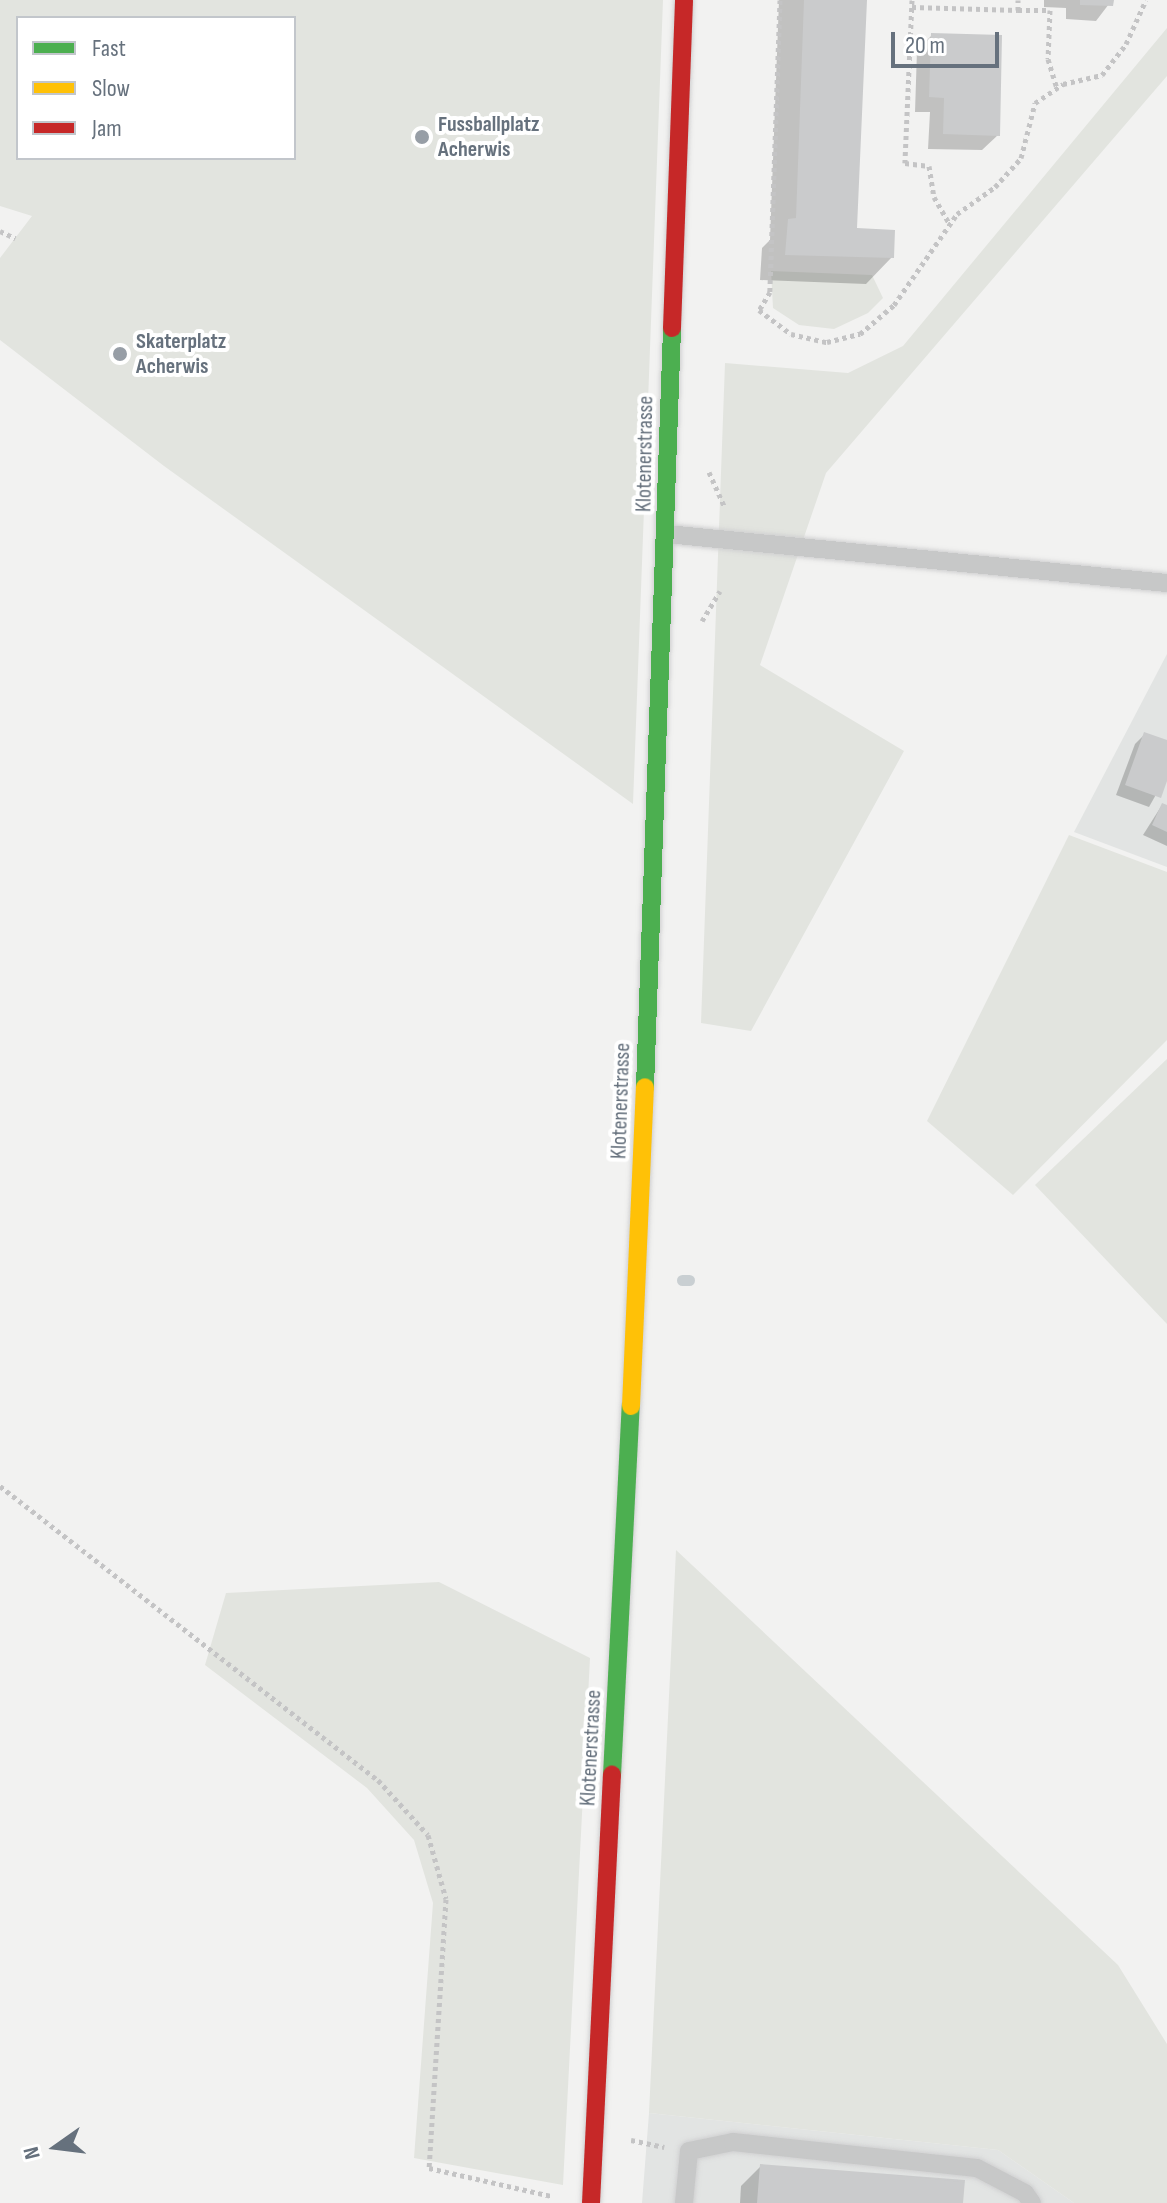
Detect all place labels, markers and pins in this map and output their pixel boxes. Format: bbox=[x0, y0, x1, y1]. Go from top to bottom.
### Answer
place label: Fussballplatz Acherwis bbox=[438, 111, 540, 162]
marker: Fussballplatz Acherwis bbox=[413, 128, 431, 146]
place label: Skaterplatz Acherwis bbox=[136, 328, 226, 380]
marker: Skaterplatz Acherwis bbox=[111, 345, 129, 363]

